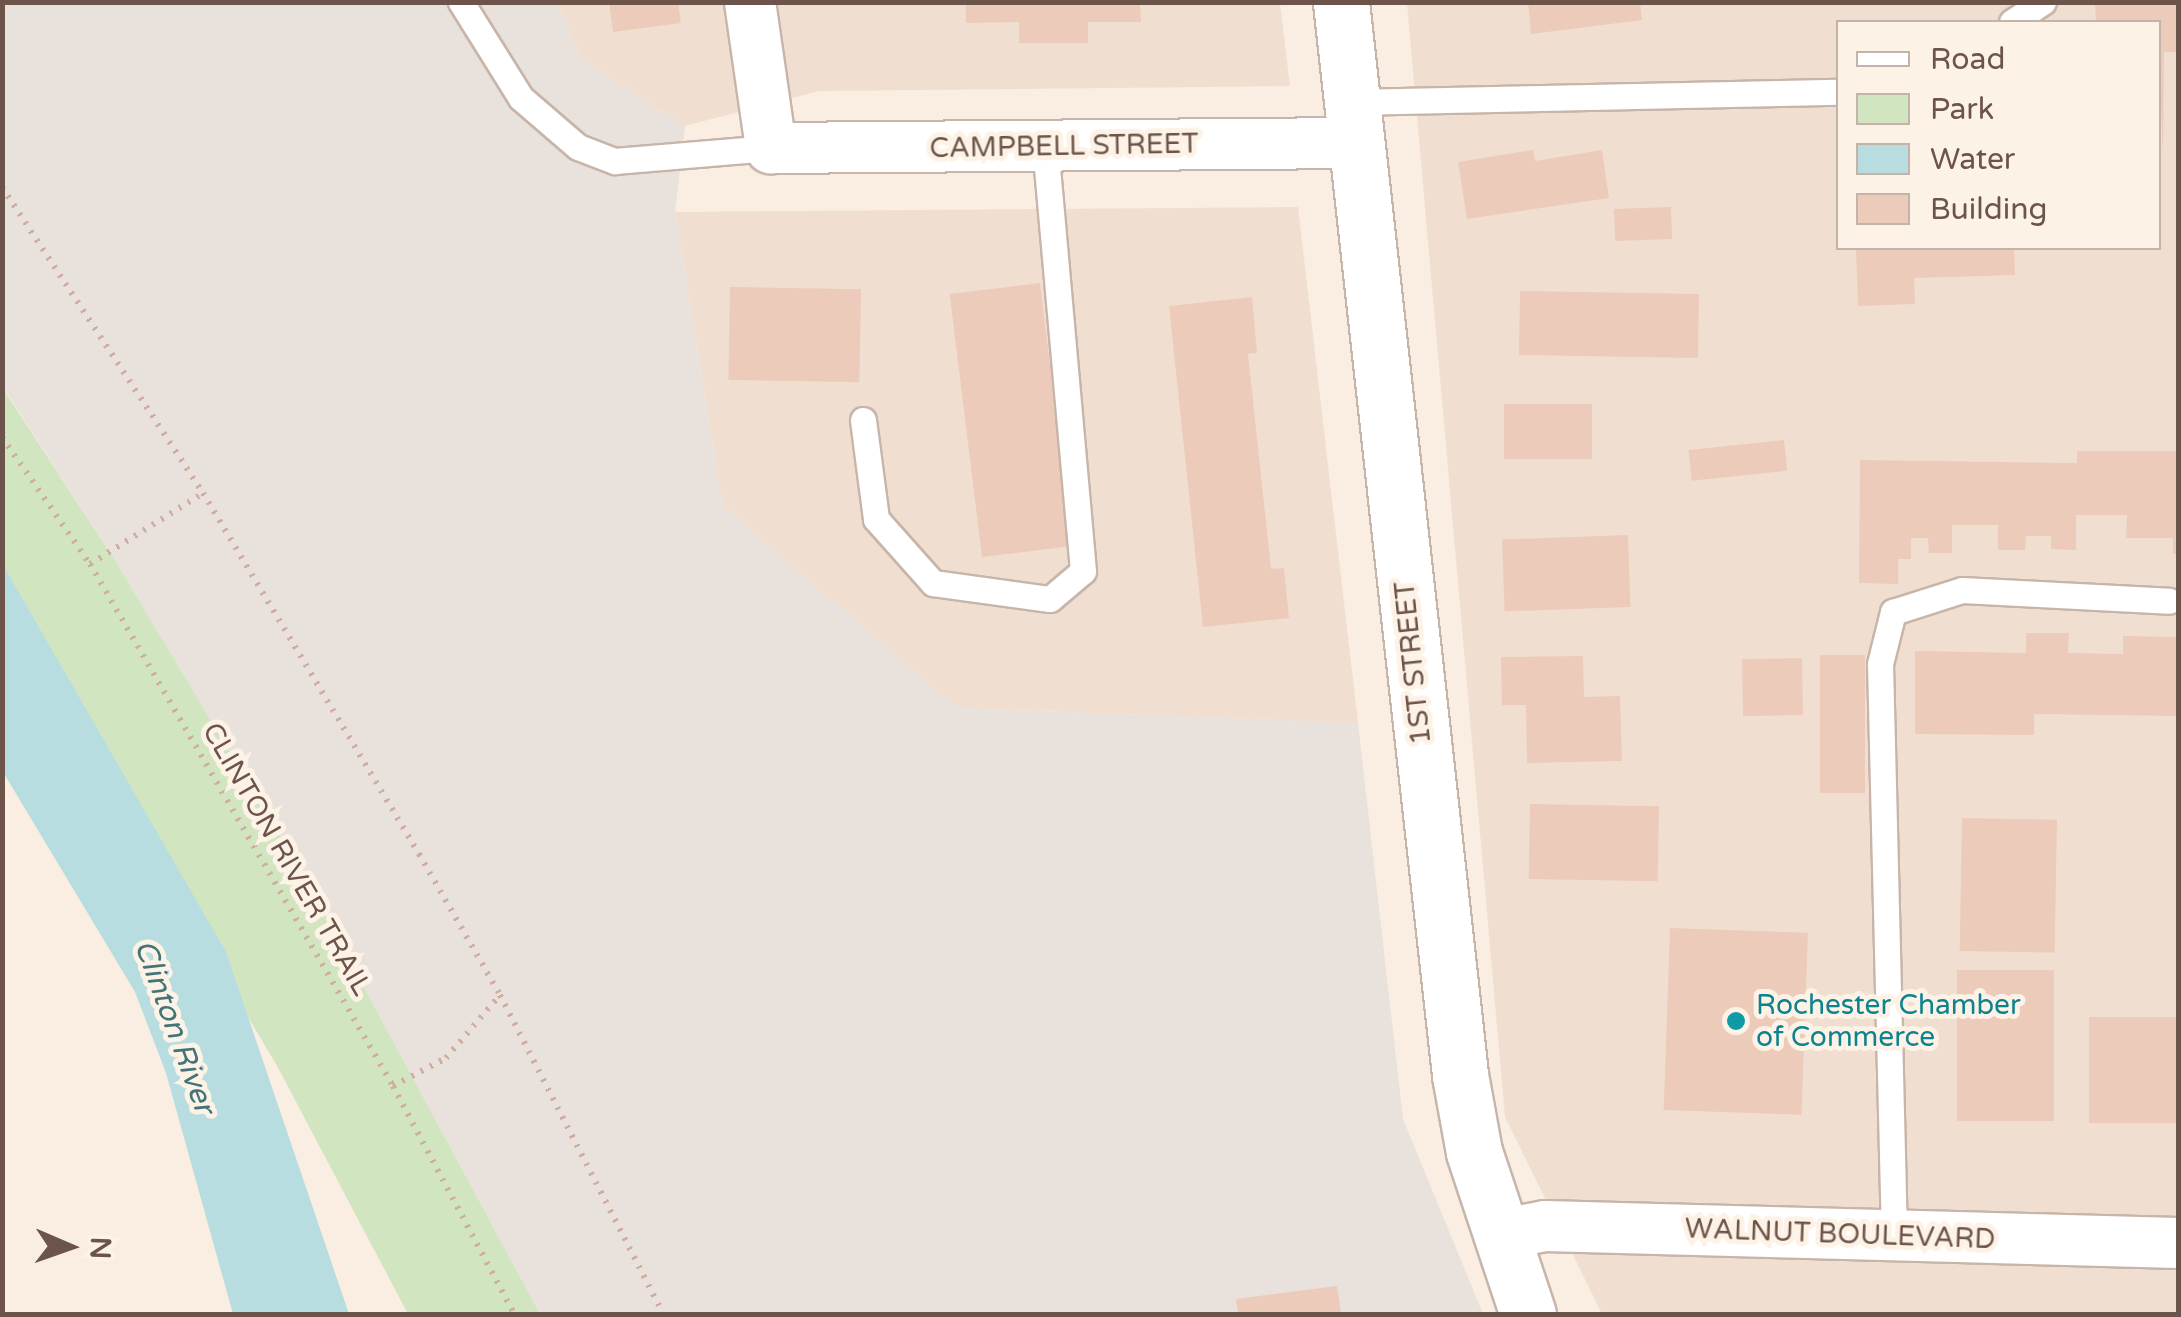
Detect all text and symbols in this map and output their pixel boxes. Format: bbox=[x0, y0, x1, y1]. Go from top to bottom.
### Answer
legend bbox=[1836, 20, 2161, 250]
text: Road bbox=[1930, 41, 2005, 78]
text: Park bbox=[1930, 91, 1994, 128]
street label: CAMPBELL STREET bbox=[929, 127, 1199, 165]
text: Water bbox=[1930, 141, 2015, 178]
text: Building bbox=[1930, 191, 2047, 228]
street label: 1ST STREET bbox=[1388, 580, 1438, 746]
street label: CLINTON RIVER TRAIL bbox=[195, 717, 379, 1001]
water label: Clinton River bbox=[126, 935, 222, 1119]
place label: Rochester Chamber of Commerce bbox=[1756, 988, 2021, 1054]
marker: Rochester Chamber of Commerce bbox=[1725, 1010, 1747, 1032]
north arrow bbox=[20, 1197, 120, 1297]
street label: WALNUT BOULEVARD bbox=[1684, 1212, 1996, 1256]
text: N bbox=[83, 1236, 117, 1260]

